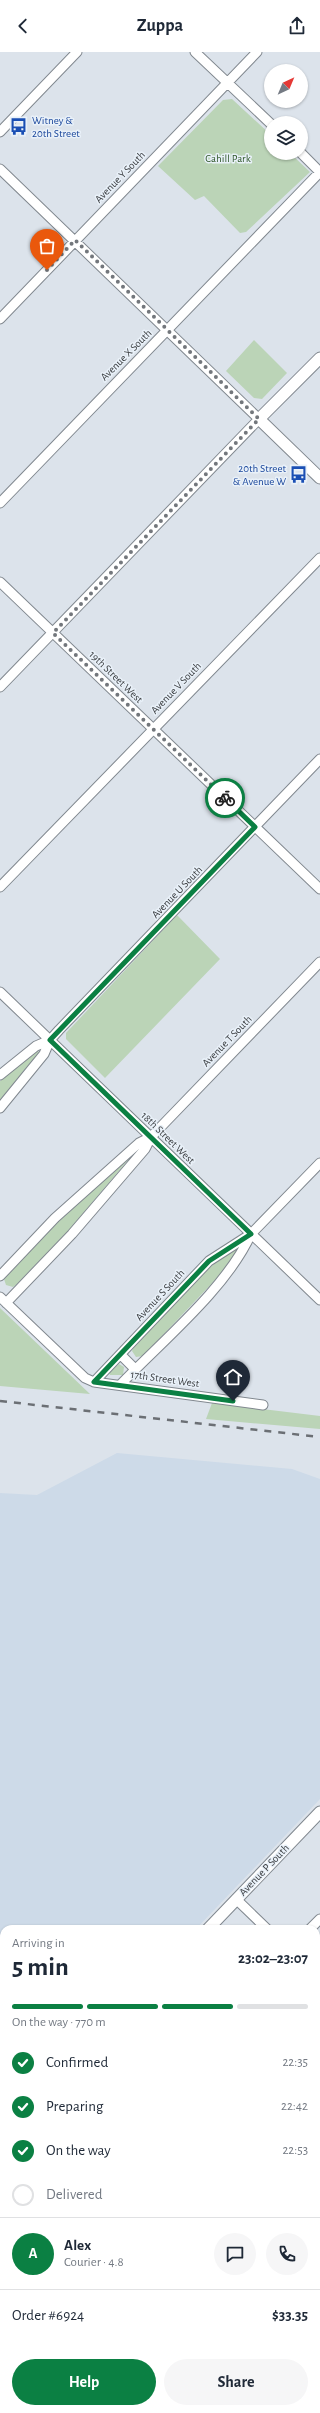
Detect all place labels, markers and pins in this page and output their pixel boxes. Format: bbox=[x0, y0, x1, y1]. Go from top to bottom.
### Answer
place label: Witney & 20th Street bbox=[32, 115, 80, 139]
bus stop icon: Witney & 20th Street bbox=[9, 116, 29, 136]
pin bbox=[30, 229, 64, 270]
place label: 20th Street & Avenue W bbox=[233, 463, 286, 487]
bus stop icon: 20th Street & Avenue W bbox=[289, 464, 309, 484]
pin bbox=[216, 1360, 250, 1401]

